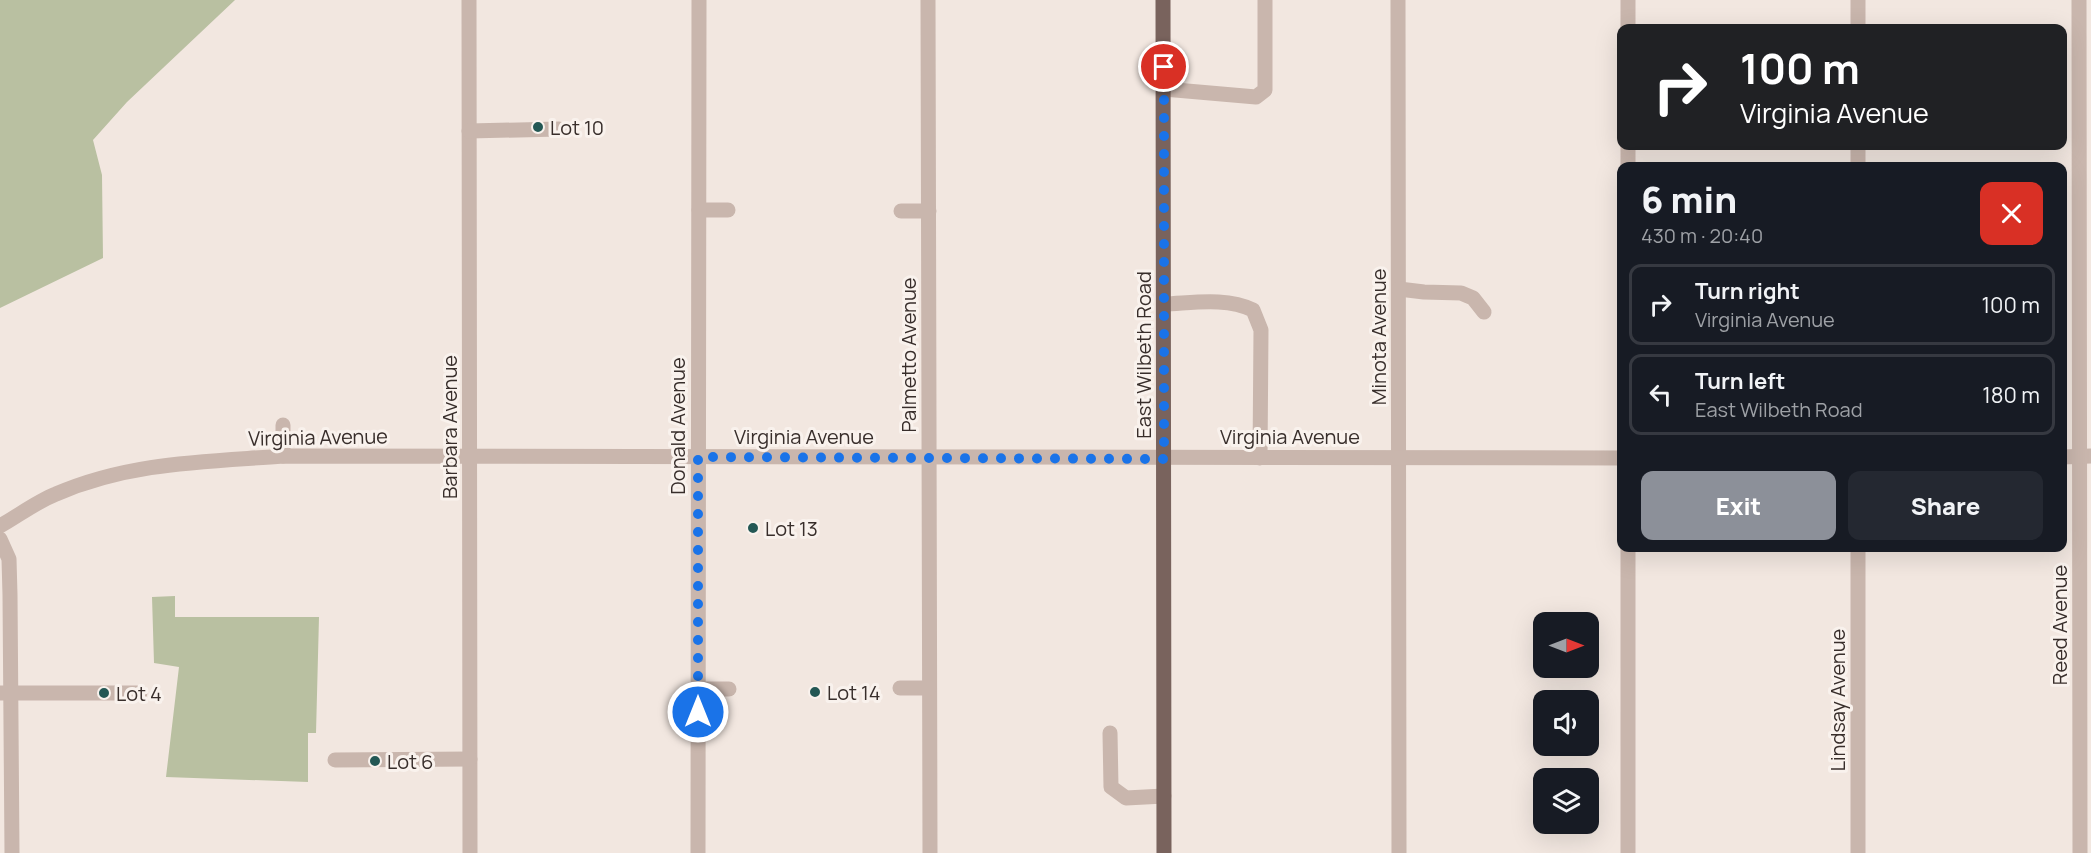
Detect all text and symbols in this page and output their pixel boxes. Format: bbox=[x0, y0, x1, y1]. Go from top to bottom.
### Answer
text: 100 m bbox=[1740, 39, 1860, 97]
pin bbox=[1138, 41, 1189, 92]
icon: right bbox=[1641, 48, 1719, 126]
icon: arrive bbox=[1147, 50, 1180, 83]
text: Virginia Avenue bbox=[1740, 94, 1929, 131]
place label: Lot 10 bbox=[550, 114, 604, 141]
marker: Lot 10 bbox=[531, 120, 545, 134]
text: 6 min bbox=[1641, 175, 1737, 224]
button: close bbox=[1980, 182, 2043, 245]
text: 430 m · 20:40 bbox=[1641, 222, 1763, 249]
street label: Minota Avenue bbox=[1365, 269, 1392, 405]
street label: East Wilbeth Road bbox=[1130, 271, 1157, 439]
text: Turn right bbox=[1695, 276, 1800, 306]
street label: Palmetto Avenue bbox=[895, 277, 922, 433]
icon: right bbox=[1644, 288, 1677, 321]
text: 100 m bbox=[1982, 290, 2040, 320]
text: Virginia Avenue bbox=[1695, 306, 1835, 333]
street label: Barbara Avenue bbox=[436, 355, 463, 499]
street label: Donald Avenue bbox=[664, 357, 691, 495]
text: Turn left bbox=[1695, 366, 1785, 396]
icon: left bbox=[1644, 378, 1677, 411]
text: 180 m bbox=[1982, 380, 2040, 410]
text: East Wilbeth Road bbox=[1695, 396, 1863, 423]
street label: Virginia Avenue bbox=[248, 422, 388, 452]
street label: Virginia Avenue bbox=[734, 423, 874, 450]
street label: Virginia Avenue bbox=[1220, 423, 1360, 450]
button: Exit bbox=[1641, 471, 1836, 540]
button: Share bbox=[1848, 471, 2043, 540]
place label: Lot 13 bbox=[765, 515, 818, 542]
marker: Lot 13 bbox=[746, 521, 760, 535]
street label: Reed Avenue bbox=[2046, 565, 2073, 685]
north arrow bbox=[1533, 612, 1599, 678]
map controls bbox=[1533, 612, 1599, 834]
street label: Lindsay Avenue bbox=[1824, 629, 1851, 771]
place label: Lot 14 bbox=[827, 679, 881, 706]
place label: Lot 4 bbox=[116, 680, 162, 707]
position arrow bbox=[666, 680, 730, 744]
marker: Lot 14 bbox=[808, 685, 822, 699]
marker: Lot 4 bbox=[97, 686, 111, 700]
button: sound bbox=[1533, 690, 1599, 756]
place label: Lot 6 bbox=[387, 748, 433, 775]
marker: Lot 6 bbox=[368, 754, 382, 768]
button: layers bbox=[1533, 768, 1599, 834]

